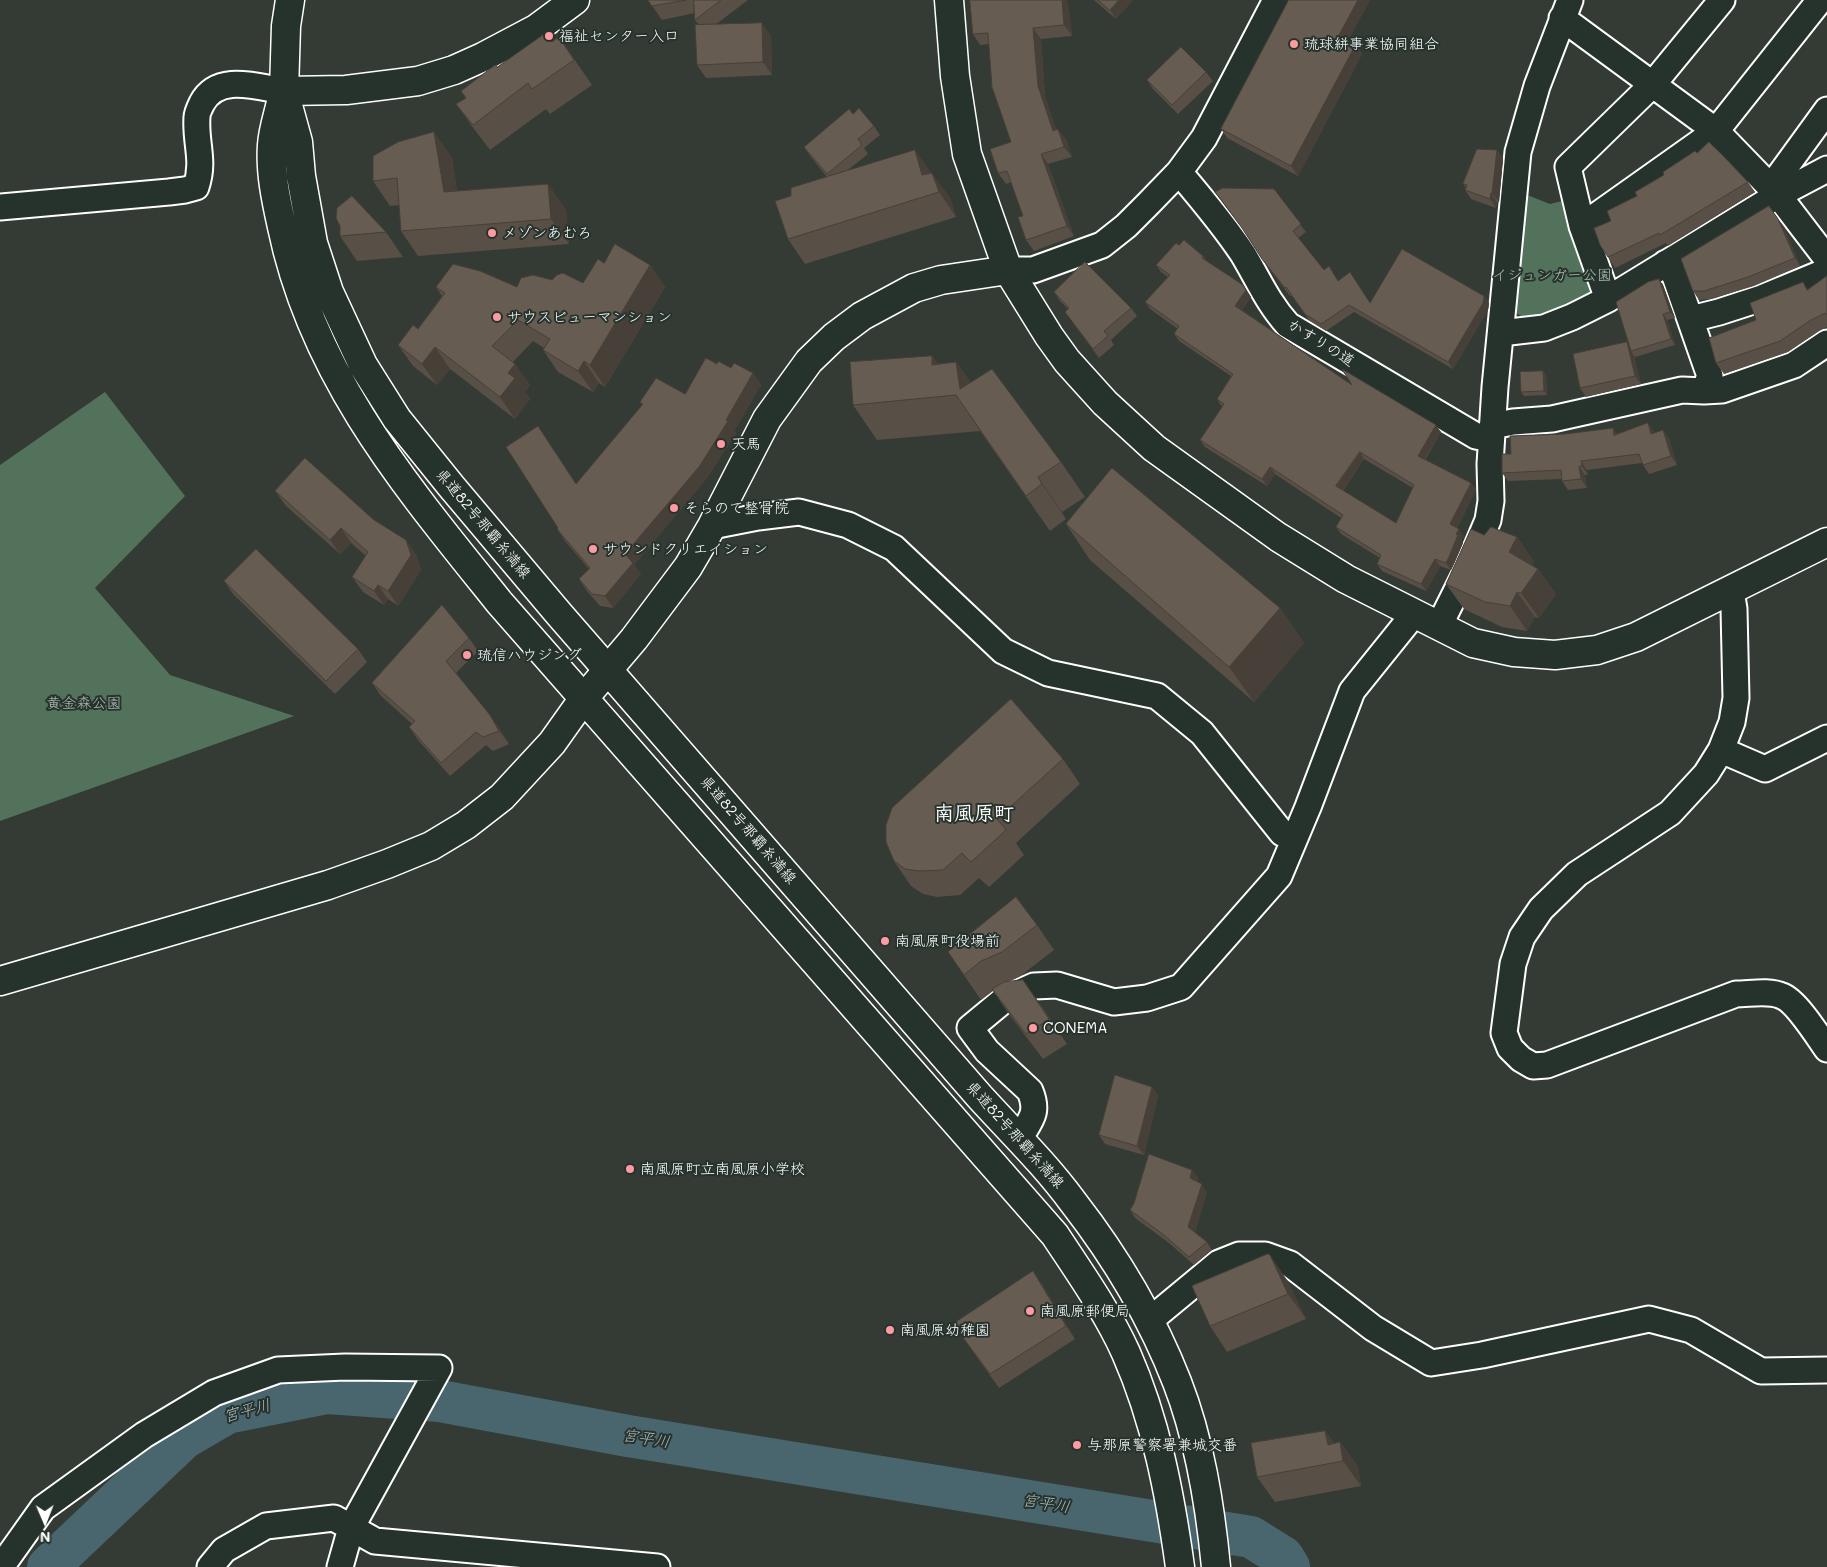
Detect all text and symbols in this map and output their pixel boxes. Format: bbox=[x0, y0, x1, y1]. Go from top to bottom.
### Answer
place label: 福祉センター入口 bbox=[559, 27, 679, 45]
marker: 福祉センター入口 bbox=[543, 30, 555, 42]
place label: 琉球絣事業協同組合 bbox=[1304, 35, 1439, 53]
marker: 琉球絣事業協同組合 bbox=[1288, 38, 1300, 50]
place label: メゾンあむろ bbox=[502, 224, 592, 242]
marker: メゾンあむろ bbox=[486, 227, 498, 239]
park label: イジュンガー公園 bbox=[1492, 266, 1612, 284]
place label: サウスビューマンション bbox=[507, 308, 672, 326]
marker: サウスビューマンション bbox=[491, 311, 503, 323]
street label: かすりの道 bbox=[1284, 315, 1358, 371]
place label: 天馬 bbox=[731, 435, 761, 453]
marker: 天馬 bbox=[715, 438, 727, 450]
street label: 県道82号那覇糸満線 bbox=[432, 466, 534, 582]
place label: そらのて整骨院 bbox=[684, 499, 789, 517]
marker: そらのて整骨院 bbox=[668, 502, 680, 514]
place label: サウンドクリエイション bbox=[603, 540, 768, 558]
marker: サウンドクリエイション bbox=[587, 543, 599, 555]
place label: 琉信ハウジング bbox=[477, 646, 582, 664]
marker: 琉信ハウジング bbox=[461, 649, 473, 661]
park label: 黄金森公園 bbox=[47, 694, 121, 712]
street label: 県道82号那覇糸満線 bbox=[696, 772, 800, 888]
district label: 南風原町 bbox=[934, 802, 1014, 826]
place label: 南風原町役場前 bbox=[895, 932, 1000, 950]
marker: 南風原町役場前 bbox=[879, 935, 891, 947]
place label: CONEMA bbox=[1043, 1019, 1108, 1037]
marker: CONEMA bbox=[1027, 1022, 1039, 1034]
street label: 県道82号那覇糸満線 bbox=[962, 1078, 1068, 1192]
place label: 南風原町立南風原小学校 bbox=[640, 1160, 805, 1178]
marker: 南風原町立南風原小学校 bbox=[624, 1163, 636, 1175]
place label: 南風原郵便局 bbox=[1040, 1302, 1130, 1320]
marker: 南風原郵便局 bbox=[1024, 1305, 1036, 1317]
place label: 南風原幼稚園 bbox=[900, 1321, 990, 1339]
marker: 南風原幼稚園 bbox=[884, 1324, 896, 1336]
water label: 宮平川 bbox=[221, 1396, 273, 1426]
water label: 宮平川 bbox=[621, 1426, 671, 1452]
place label: 与那原警察署兼城交番 bbox=[1087, 1436, 1237, 1454]
marker: 与那原警察署兼城交番 bbox=[1071, 1439, 1083, 1451]
water label: 宮平川 bbox=[1021, 1491, 1071, 1517]
north arrow bbox=[20, 1497, 70, 1547]
text: N bbox=[40, 1528, 51, 1547]

